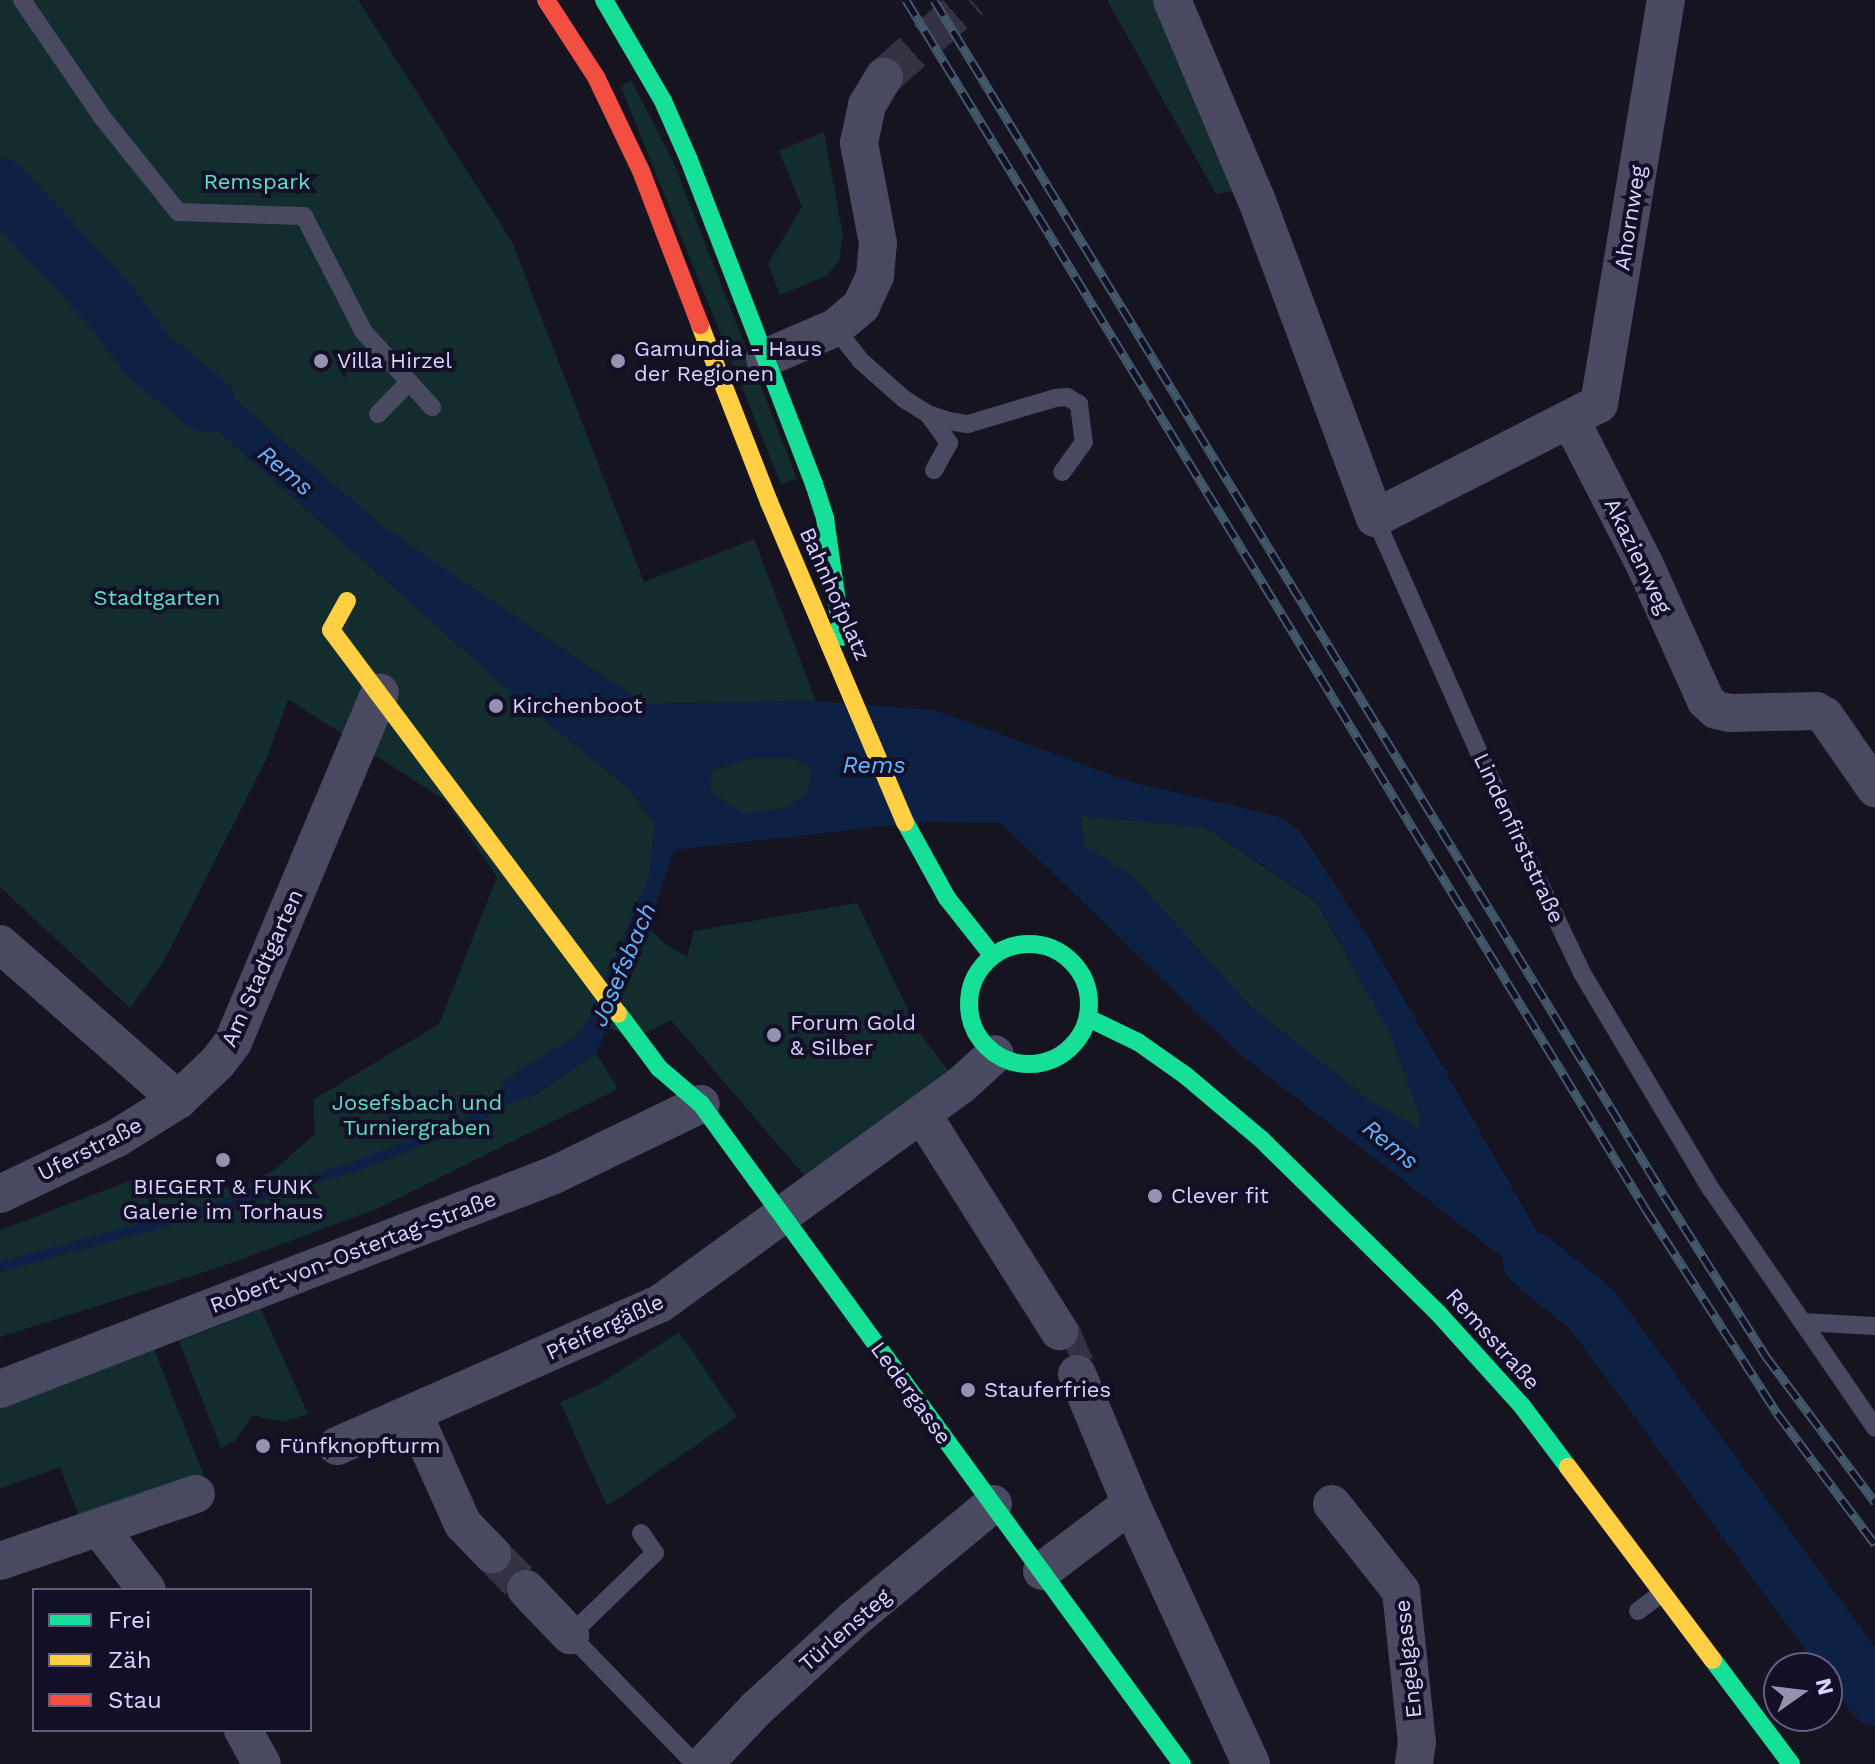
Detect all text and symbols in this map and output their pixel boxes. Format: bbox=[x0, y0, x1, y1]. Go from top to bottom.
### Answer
street label: Ahornweg bbox=[1609, 163, 1651, 273]
park label: Remspark bbox=[203, 169, 311, 195]
place label: Gamundia - Haus der Regionen bbox=[634, 335, 822, 386]
place label: Villa Hirzel bbox=[337, 348, 452, 374]
marker: Villa Hirzel bbox=[312, 352, 330, 370]
marker: Gamundia - Haus der Regionen bbox=[609, 352, 627, 370]
water label: Rems bbox=[252, 440, 318, 502]
street label: Akazienweg bbox=[1599, 494, 1677, 618]
street label: Bahnhofplatz bbox=[794, 523, 876, 665]
park label: Stadtgarten bbox=[94, 585, 220, 611]
place label: Kirchenboot bbox=[512, 693, 642, 719]
marker: Kirchenboot bbox=[487, 697, 505, 715]
street label: Lindenfirststraße bbox=[1468, 749, 1570, 927]
water label: Rems bbox=[842, 752, 906, 780]
street label: Am Stadtgarten bbox=[215, 885, 309, 1051]
water label: Josefsbach bbox=[585, 899, 663, 1031]
place label: Forum Gold & Silber bbox=[790, 1009, 916, 1060]
marker: Forum Gold & Silber bbox=[765, 1026, 783, 1044]
park label: Josefsbach und Turniergraben bbox=[332, 1089, 502, 1140]
street label: Uferstraße bbox=[34, 1112, 146, 1186]
water label: Rems bbox=[1356, 1114, 1424, 1176]
marker: BIEGERT & FUNK Galerie im Torhaus bbox=[214, 1151, 232, 1169]
place label: BIEGERT & FUNK Galerie im Torhaus bbox=[122, 1173, 324, 1224]
place label: Clever fit bbox=[1171, 1183, 1270, 1209]
street label: Robert-von-Ostertag-Straße bbox=[206, 1185, 500, 1319]
marker: Clever fit bbox=[1146, 1187, 1164, 1205]
street label: Remsstraße bbox=[1440, 1283, 1546, 1395]
street label: Pfeifergäßle bbox=[542, 1288, 668, 1366]
street label: Ledergasse bbox=[865, 1337, 957, 1449]
place label: Stauferfries bbox=[984, 1377, 1111, 1403]
marker: Stauferfries bbox=[959, 1381, 977, 1399]
place label: Fünfknopfturm bbox=[279, 1433, 440, 1459]
marker: Fünfknopfturm bbox=[254, 1437, 272, 1455]
street label: Türlensteg bbox=[794, 1583, 896, 1677]
legend bbox=[32, 1588, 312, 1732]
street label: Engelgasse bbox=[1389, 1599, 1427, 1719]
text: Frei bbox=[108, 1606, 151, 1634]
text: Zäh bbox=[108, 1646, 152, 1674]
north arrow bbox=[1763, 1652, 1843, 1732]
text: N bbox=[1811, 1676, 1839, 1697]
text: Stau bbox=[108, 1686, 162, 1714]

